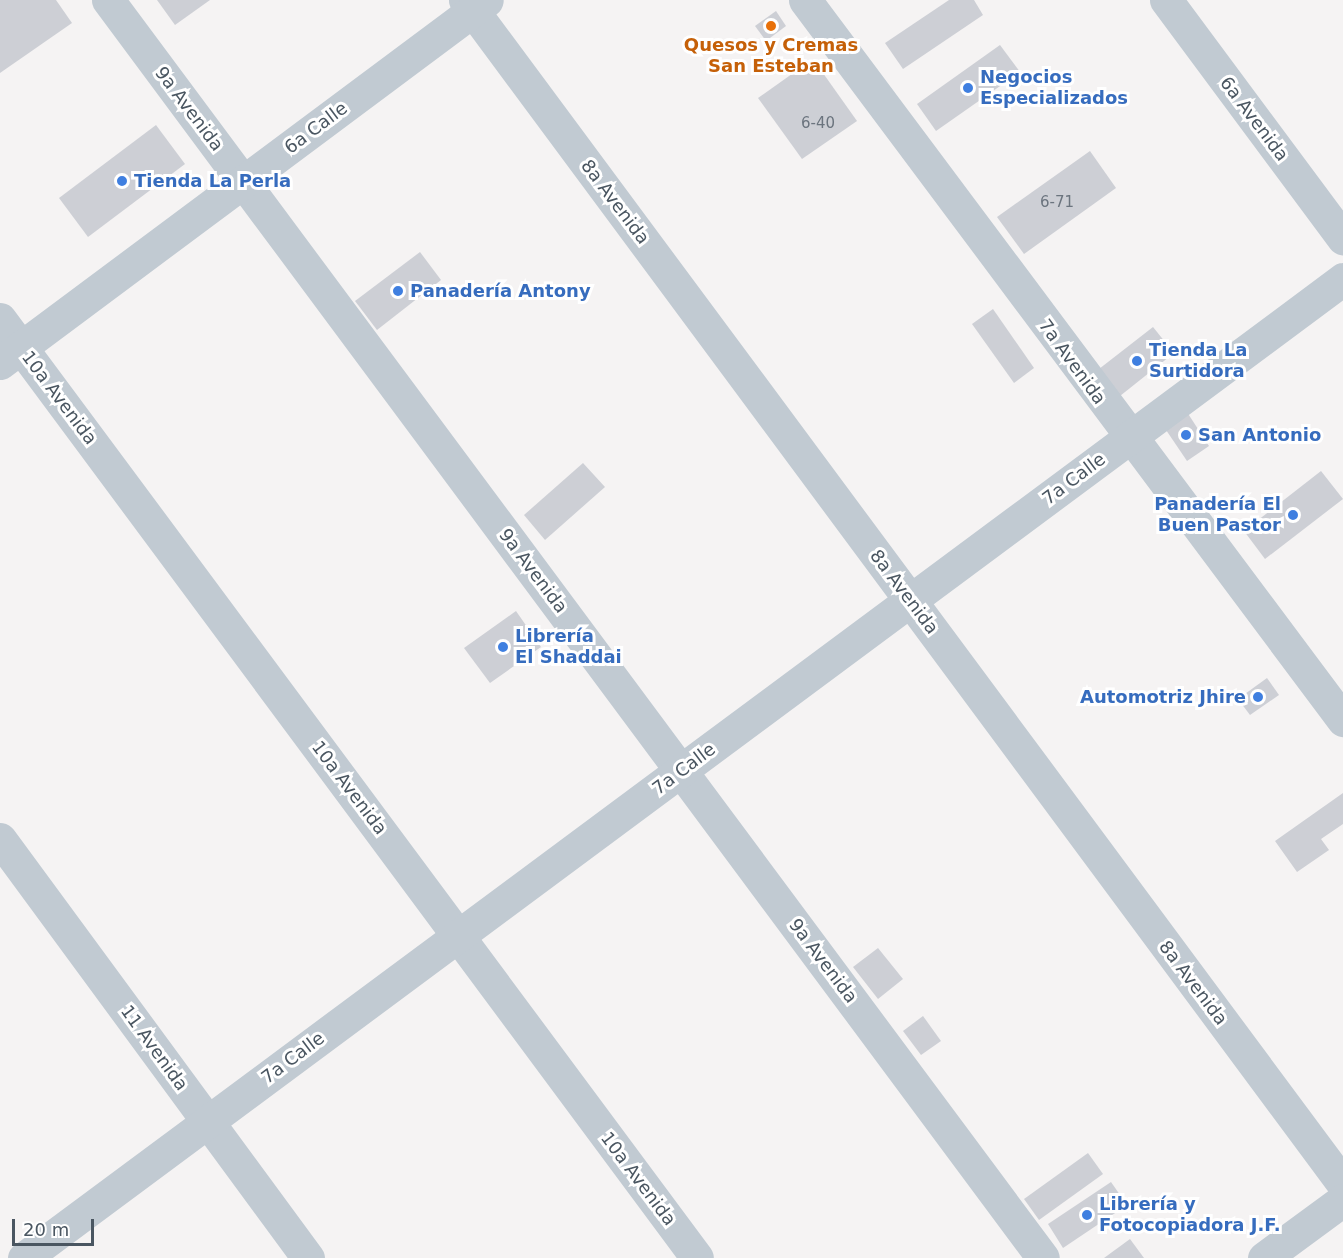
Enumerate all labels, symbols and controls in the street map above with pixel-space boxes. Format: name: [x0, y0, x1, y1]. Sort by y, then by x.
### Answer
marker: Quesos y Cremas San Esteban: [764, 19, 778, 33]
place label: Quesos y Cremas San Esteban: [684, 35, 858, 78]
street label: 9a Avenida: [150, 63, 228, 155]
place label: Negocios Especializados: [980, 67, 1128, 110]
street label: 6a Avenida: [1215, 73, 1293, 165]
marker: Negocios Especializados: [961, 81, 975, 95]
street label: 6a Calle: [280, 97, 352, 159]
house number: 6-40: [801, 115, 835, 133]
street label: 8a Avenida: [576, 156, 654, 248]
place label: Tienda La Perla: [134, 170, 291, 192]
marker: Tienda La Perla: [115, 174, 129, 188]
house number: 6-71: [1040, 194, 1074, 212]
place label: Panadería Antony: [410, 280, 591, 302]
marker: Panadería Antony: [391, 284, 405, 298]
street label: 7a Avenida: [1034, 315, 1110, 409]
place label: Tienda La Surtidora: [1149, 340, 1247, 382]
street label: 10a Avenida: [17, 347, 101, 449]
marker: Tienda La Surtidora: [1130, 354, 1144, 368]
place label: San Antonio: [1198, 424, 1321, 446]
marker: San Antonio: [1179, 428, 1193, 442]
street label: 7a Calle: [1038, 448, 1110, 510]
place label: Panadería El Buen Pastor: [1154, 494, 1281, 536]
marker: Panadería El Buen Pastor: [1286, 508, 1300, 522]
street label: 9a Avenida: [494, 525, 572, 617]
street label: 8a Avenida: [865, 546, 943, 638]
place label: Librería El Shaddai: [515, 626, 622, 668]
marker: Librería El Shaddai: [496, 640, 510, 654]
place label: Automotriz Jhire: [1080, 686, 1246, 708]
marker: Automotriz Jhire: [1251, 690, 1265, 704]
street label: 10a Avenida: [307, 737, 391, 839]
street label: 7a Calle: [648, 738, 720, 800]
street label: 9a Avenida: [784, 915, 862, 1007]
street label: 8a Avenida: [1154, 937, 1232, 1029]
street label: 11 Avenida: [116, 1001, 192, 1095]
street label: 7a Calle: [257, 1027, 329, 1089]
street label: 10a Avenida: [596, 1128, 680, 1230]
place label: Librería y Fotocopiadora J.F.: [1099, 1194, 1281, 1236]
scale bar: [15, 1207, 98, 1245]
marker: Librería y Fotocopiadora J.F.: [1080, 1208, 1094, 1222]
text: 20 m: [23, 1219, 69, 1240]

